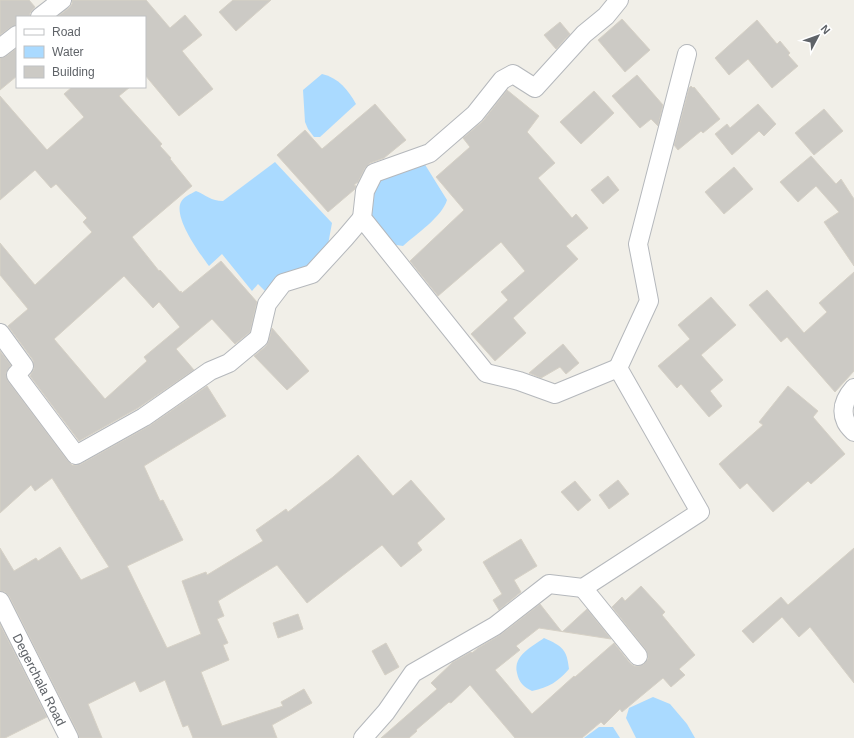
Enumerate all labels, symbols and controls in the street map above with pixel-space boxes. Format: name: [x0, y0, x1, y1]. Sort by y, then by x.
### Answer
legend: [16, 16, 146, 88]
north arrow: [798, 16, 838, 56]
text: N: [818, 23, 833, 36]
text: Road: [52, 25, 81, 39]
text: Water: [52, 45, 84, 59]
text: Building: [52, 65, 95, 79]
street label: Degerchala Road: [10, 631, 69, 728]

